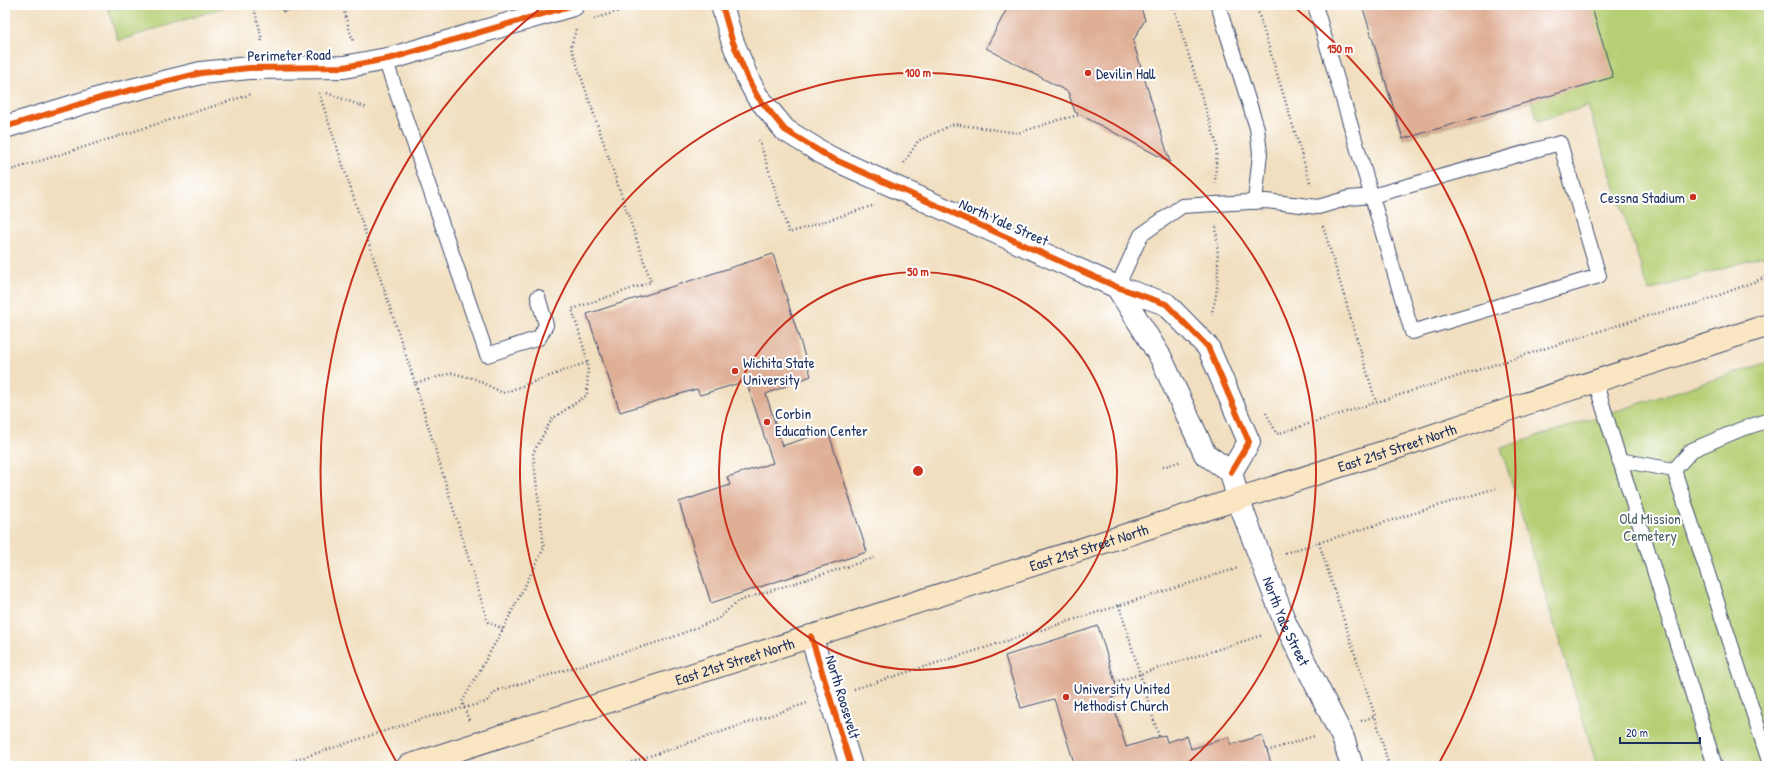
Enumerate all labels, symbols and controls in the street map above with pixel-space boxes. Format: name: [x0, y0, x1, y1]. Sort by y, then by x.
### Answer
text: 150 m: [1327, 40, 1353, 57]
street label: Perimeter Road: [247, 44, 331, 66]
place label: Devilin Hall: [1096, 63, 1156, 84]
text: 100 m: [905, 64, 931, 81]
marker: Devilin Hall: [1083, 68, 1093, 78]
place label: Cessna Stadium: [1600, 187, 1685, 208]
marker: Cessna Stadium: [1688, 192, 1698, 202]
street label: North Yale Street: [956, 193, 1053, 251]
text: 50 m: [907, 263, 929, 280]
place label: Wichita State University: [743, 352, 815, 390]
marker: Wichita State University: [730, 366, 740, 376]
place label: Corbin Education Center: [775, 403, 868, 441]
marker: Corbin Education Center: [762, 417, 772, 427]
street label: East 21st Street North: [1335, 418, 1459, 477]
centre of rings: [911, 464, 925, 478]
park label: Old Mission Cemetery: [1619, 508, 1681, 546]
street label: East 21st Street North: [1027, 518, 1151, 576]
street label: North Yale Street: [1258, 573, 1316, 670]
street label: East 21st Street North: [672, 632, 797, 690]
street label: North Roosevelt: [820, 653, 866, 742]
place label: University United Methodist Church: [1074, 678, 1170, 716]
marker: University United Methodist Church: [1061, 692, 1071, 702]
scale bar: [1620, 719, 1700, 745]
text: 20 m: [1626, 724, 1648, 741]

